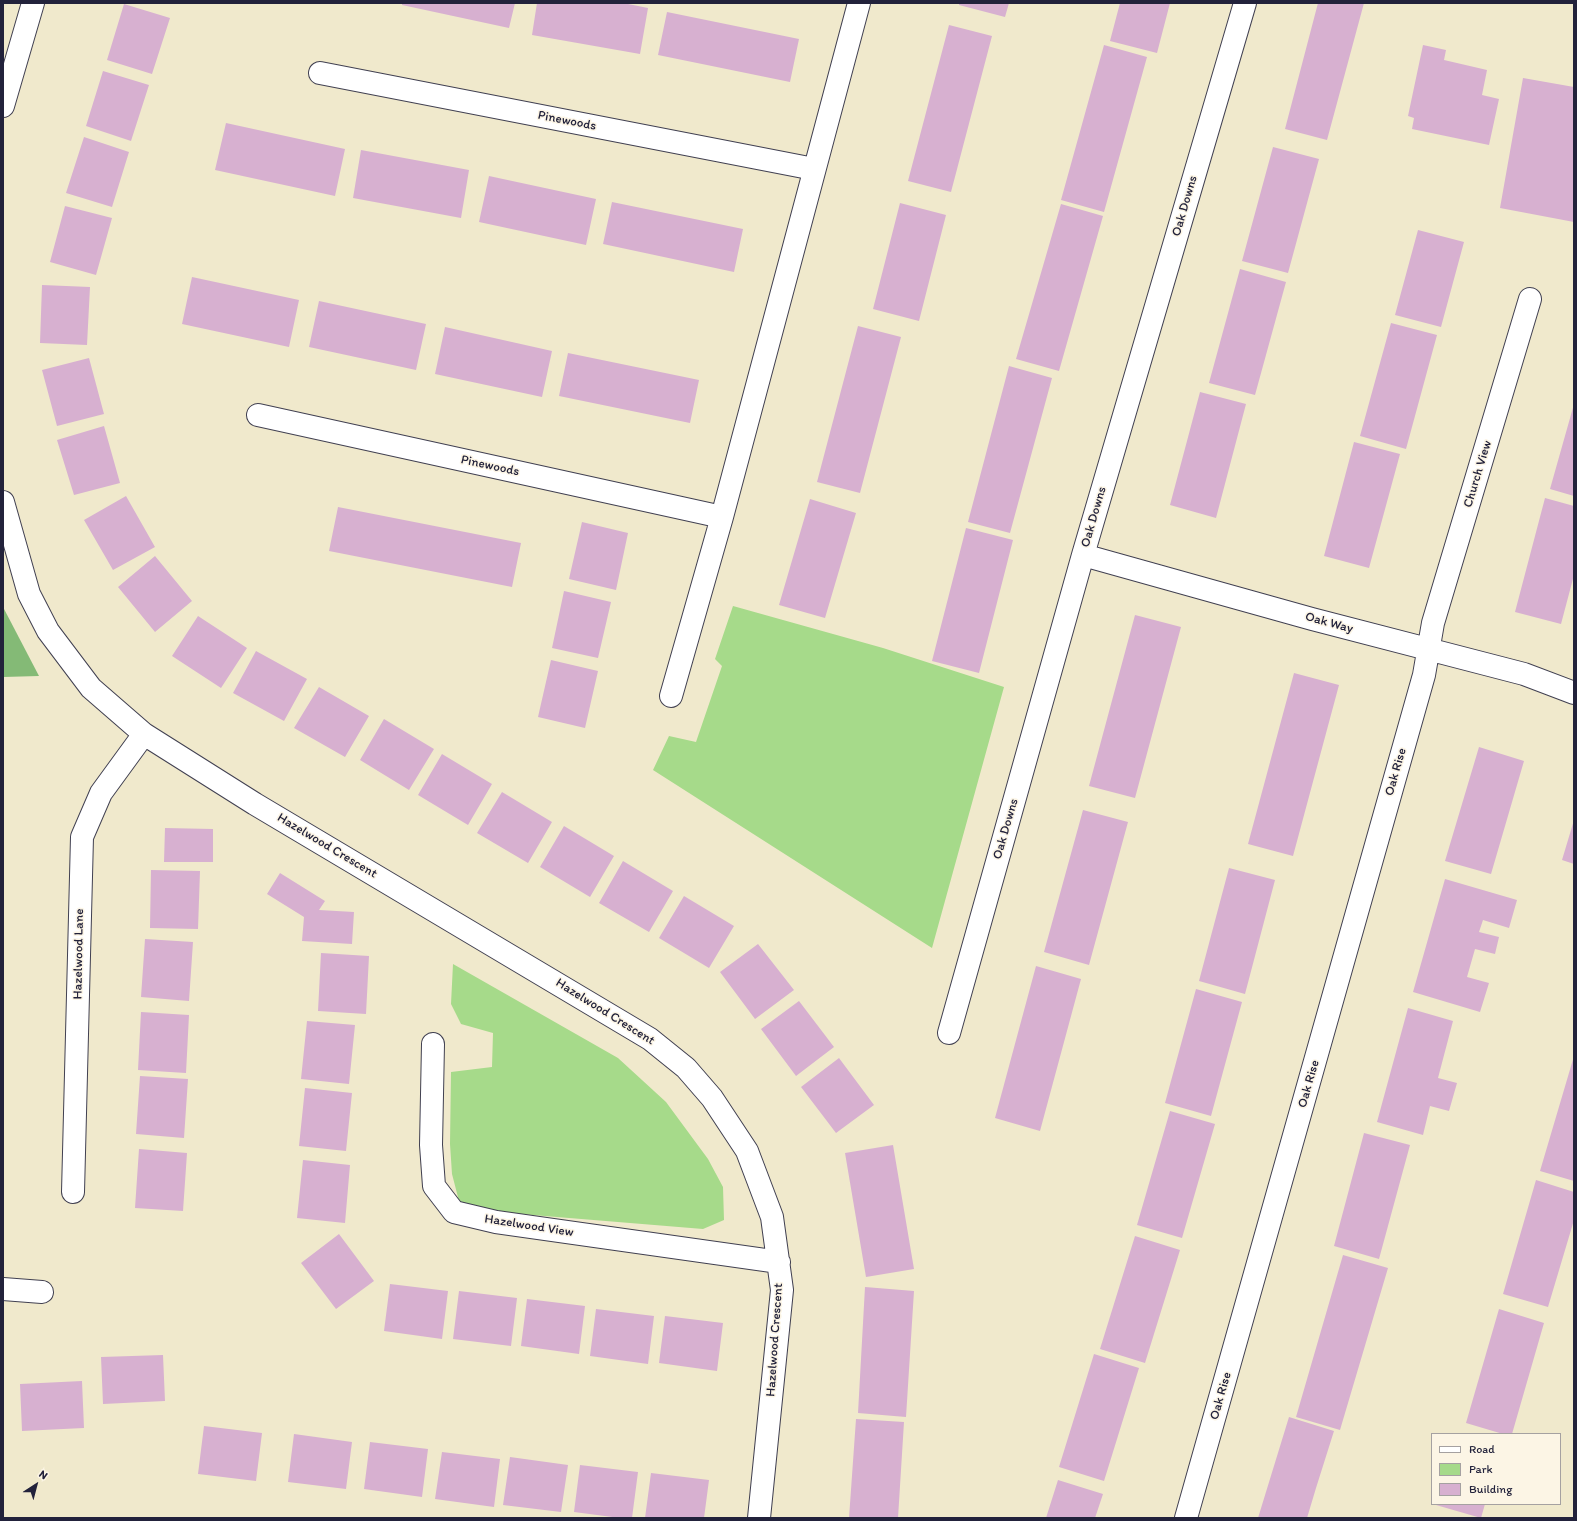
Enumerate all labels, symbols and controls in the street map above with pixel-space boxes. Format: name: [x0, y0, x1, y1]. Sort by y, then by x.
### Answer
street label: Pinewoods: [536, 108, 598, 134]
street label: Oak Downs: [1169, 174, 1201, 238]
street label: Church View: [1460, 439, 1496, 509]
street label: Pinewoods: [459, 452, 521, 480]
street label: Oak Downs: [1078, 485, 1110, 549]
street label: Oak Way: [1303, 609, 1355, 637]
street label: Oak Rise: [1382, 746, 1410, 798]
street label: Oak Downs: [990, 797, 1022, 861]
street label: Hazelwood Crescent: [274, 810, 380, 882]
street label: Hazelwood Lane: [70, 909, 88, 999]
street label: Hazelwood Crescent: [553, 975, 657, 1049]
street label: Oak Rise: [1295, 1058, 1323, 1110]
street label: Hazelwood View: [483, 1211, 575, 1241]
street label: Hazelwood Crescent: [763, 1283, 787, 1397]
street label: Oak Rise: [1207, 1370, 1235, 1422]
legend: [1431, 1433, 1561, 1505]
text: Road: [1469, 1442, 1495, 1456]
text: Park: [1469, 1462, 1493, 1476]
north arrow: [16, 1465, 56, 1505]
text: N: [37, 1467, 50, 1482]
text: Building: [1469, 1482, 1512, 1496]

